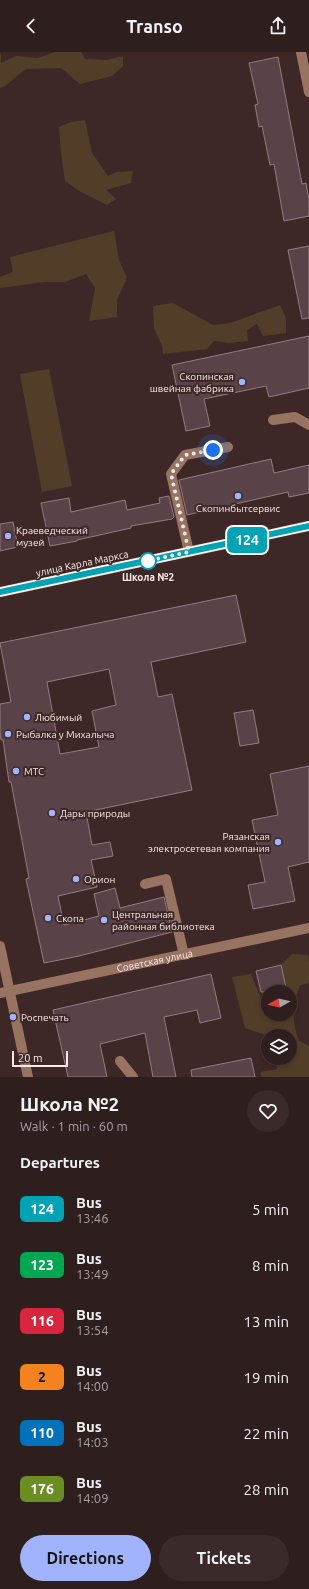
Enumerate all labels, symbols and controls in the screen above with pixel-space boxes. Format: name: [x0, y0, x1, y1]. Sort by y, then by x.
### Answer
icon: back: [20, 15, 42, 37]
icon: share: [267, 15, 289, 37]
text: Transo: [126, 16, 183, 36]
place label: Скопинская швейная фабрика: [150, 371, 234, 394]
marker: Скопинская швейная фабрика: [237, 377, 247, 387]
your location: [203, 440, 223, 460]
marker: Скопинбытсервис: [233, 491, 243, 501]
place label: Скопинбытсервис: [196, 503, 280, 514]
place label: Краеведческий музей: [16, 525, 88, 548]
line badge: 124: [224, 527, 270, 553]
marker: Краеведческий музей: [3, 531, 13, 541]
text: 124: [235, 532, 259, 548]
street label: улица Карла Маркса: [35, 548, 129, 579]
marker: Школа №2: [139, 552, 157, 570]
place label: Школа №2: [122, 572, 174, 583]
marker: Любимый: [22, 712, 32, 722]
place label: Любимый: [35, 712, 82, 723]
marker: Рыбалка у Михалыча: [3, 729, 13, 739]
place label: Рыбалка у Михалыча: [16, 729, 114, 740]
marker: МТС: [11, 766, 21, 776]
place label: МТС: [24, 766, 44, 777]
marker: Дары природы: [47, 808, 57, 818]
place label: Дары природы: [60, 808, 130, 819]
place label: Рязанская электросетевая компания: [148, 831, 270, 854]
marker: Рязанская электросетевая компания: [273, 837, 283, 847]
marker: Орион: [71, 874, 81, 884]
place label: Орион: [84, 874, 115, 885]
place label: Центральная районная библиотека: [112, 909, 215, 932]
marker: Скопа: [43, 913, 53, 923]
place label: Скопа: [56, 913, 84, 924]
marker: Центральная районная библиотека: [99, 915, 109, 925]
street label: Советская улица: [116, 948, 194, 974]
north arrow: [261, 985, 297, 1021]
map controls: [261, 985, 297, 1065]
marker: Роспечать: [8, 1012, 18, 1022]
place label: Роспечать: [21, 1012, 69, 1023]
button: layers: [261, 1029, 297, 1065]
scale bar: [12, 1049, 68, 1068]
text: 20 m: [18, 1052, 42, 1064]
button: heart: [247, 1090, 289, 1132]
text: Школа №2: [20, 1093, 119, 1115]
text: Walk · 1 min · 60 m: [20, 1119, 128, 1133]
text: Departures: [20, 1154, 100, 1171]
text: Bus: [76, 1194, 102, 1211]
text: 124: [30, 1201, 54, 1217]
text: 5 min: [252, 1201, 289, 1218]
text: 13:46: [76, 1211, 109, 1225]
text: Bus: [76, 1250, 102, 1267]
text: 123: [30, 1257, 54, 1273]
text: 8 min: [252, 1257, 289, 1274]
text: 13:49: [76, 1267, 109, 1281]
text: Bus: [76, 1306, 102, 1323]
text: 116: [30, 1313, 54, 1329]
text: 13 min: [243, 1313, 289, 1330]
text: 13:54: [76, 1323, 109, 1337]
text: Bus: [76, 1362, 102, 1379]
text: 2: [38, 1369, 46, 1385]
text: 19 min: [243, 1369, 289, 1386]
text: 14:00: [76, 1379, 109, 1393]
text: Bus: [76, 1418, 102, 1435]
text: 110: [30, 1425, 54, 1441]
text: 22 min: [243, 1425, 289, 1442]
text: 14:03: [76, 1435, 109, 1449]
text: Bus: [76, 1474, 102, 1491]
text: 176: [30, 1481, 54, 1497]
text: 28 min: [243, 1481, 289, 1498]
text: 14:09: [76, 1491, 109, 1505]
button: Directions: [20, 1535, 151, 1581]
button: Tickets: [159, 1535, 289, 1581]

